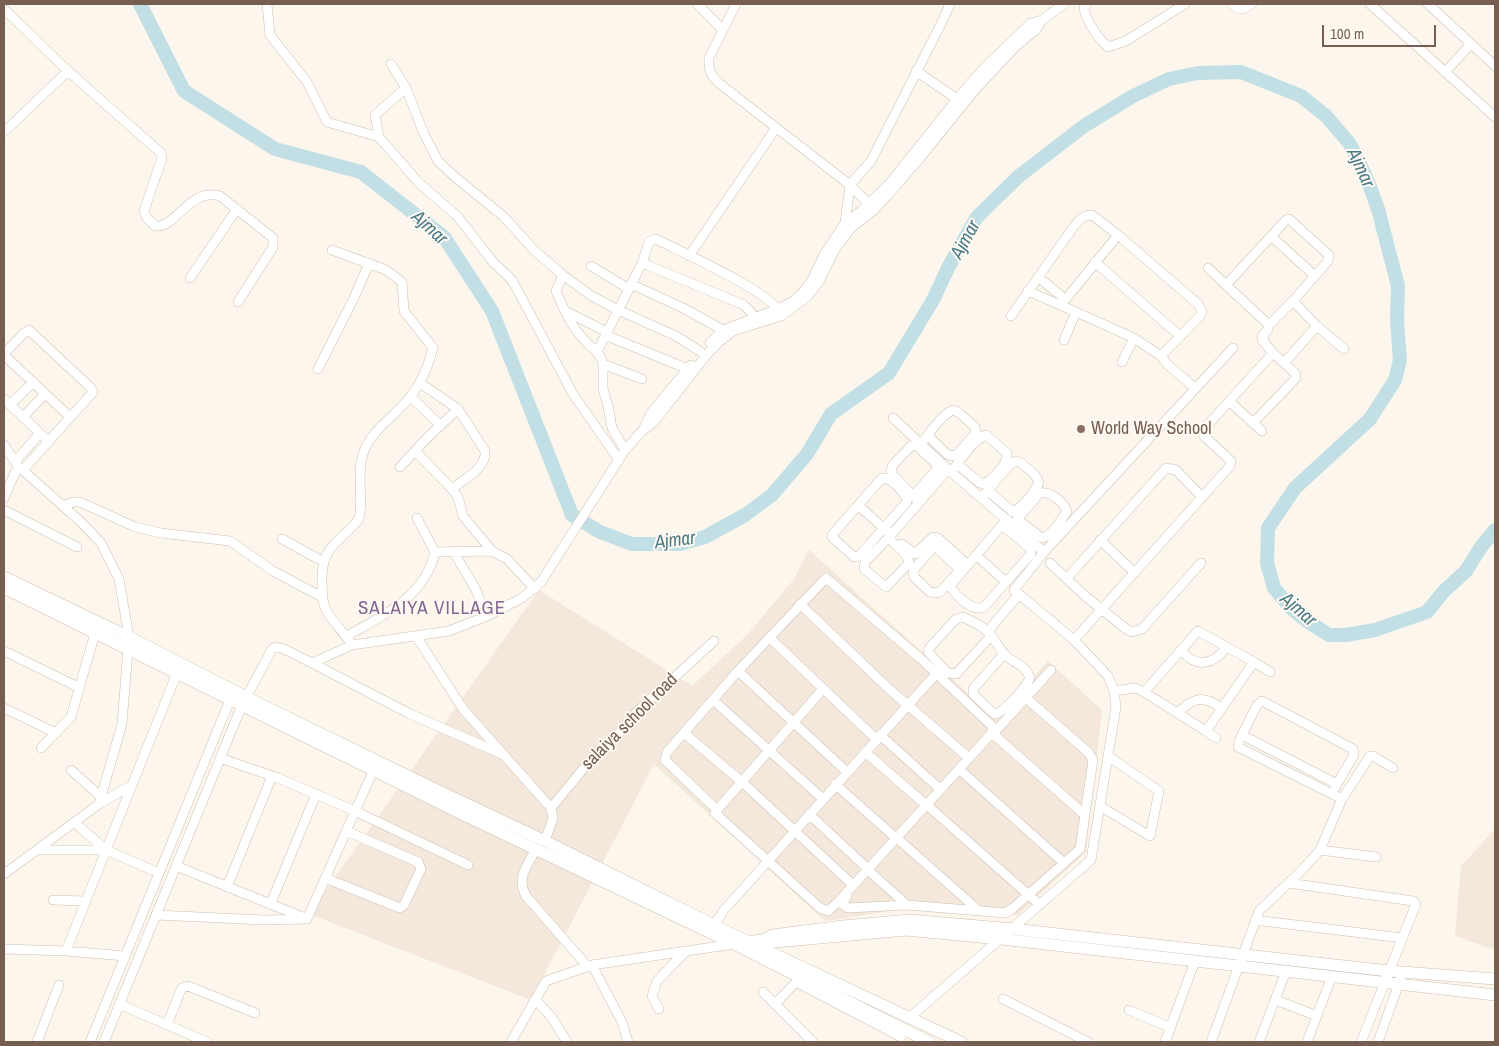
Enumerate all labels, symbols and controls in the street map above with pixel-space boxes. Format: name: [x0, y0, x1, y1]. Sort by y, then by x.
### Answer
scale bar: [1324, 15, 1438, 47]
text: 100 m: [1330, 23, 1364, 44]
water label: Ajmar: [1341, 145, 1379, 191]
water label: Ajmar: [406, 206, 452, 250]
water label: Ajmar: [946, 217, 986, 263]
place label: World Way School: [1091, 418, 1212, 440]
marker: World Way School: [1075, 423, 1087, 435]
water label: Ajmar: [653, 527, 697, 555]
water label: Ajmar: [1275, 588, 1321, 632]
district label: SALAIYA VILLAGE: [356, 598, 508, 620]
street label: salaiya school road: [577, 669, 683, 775]

